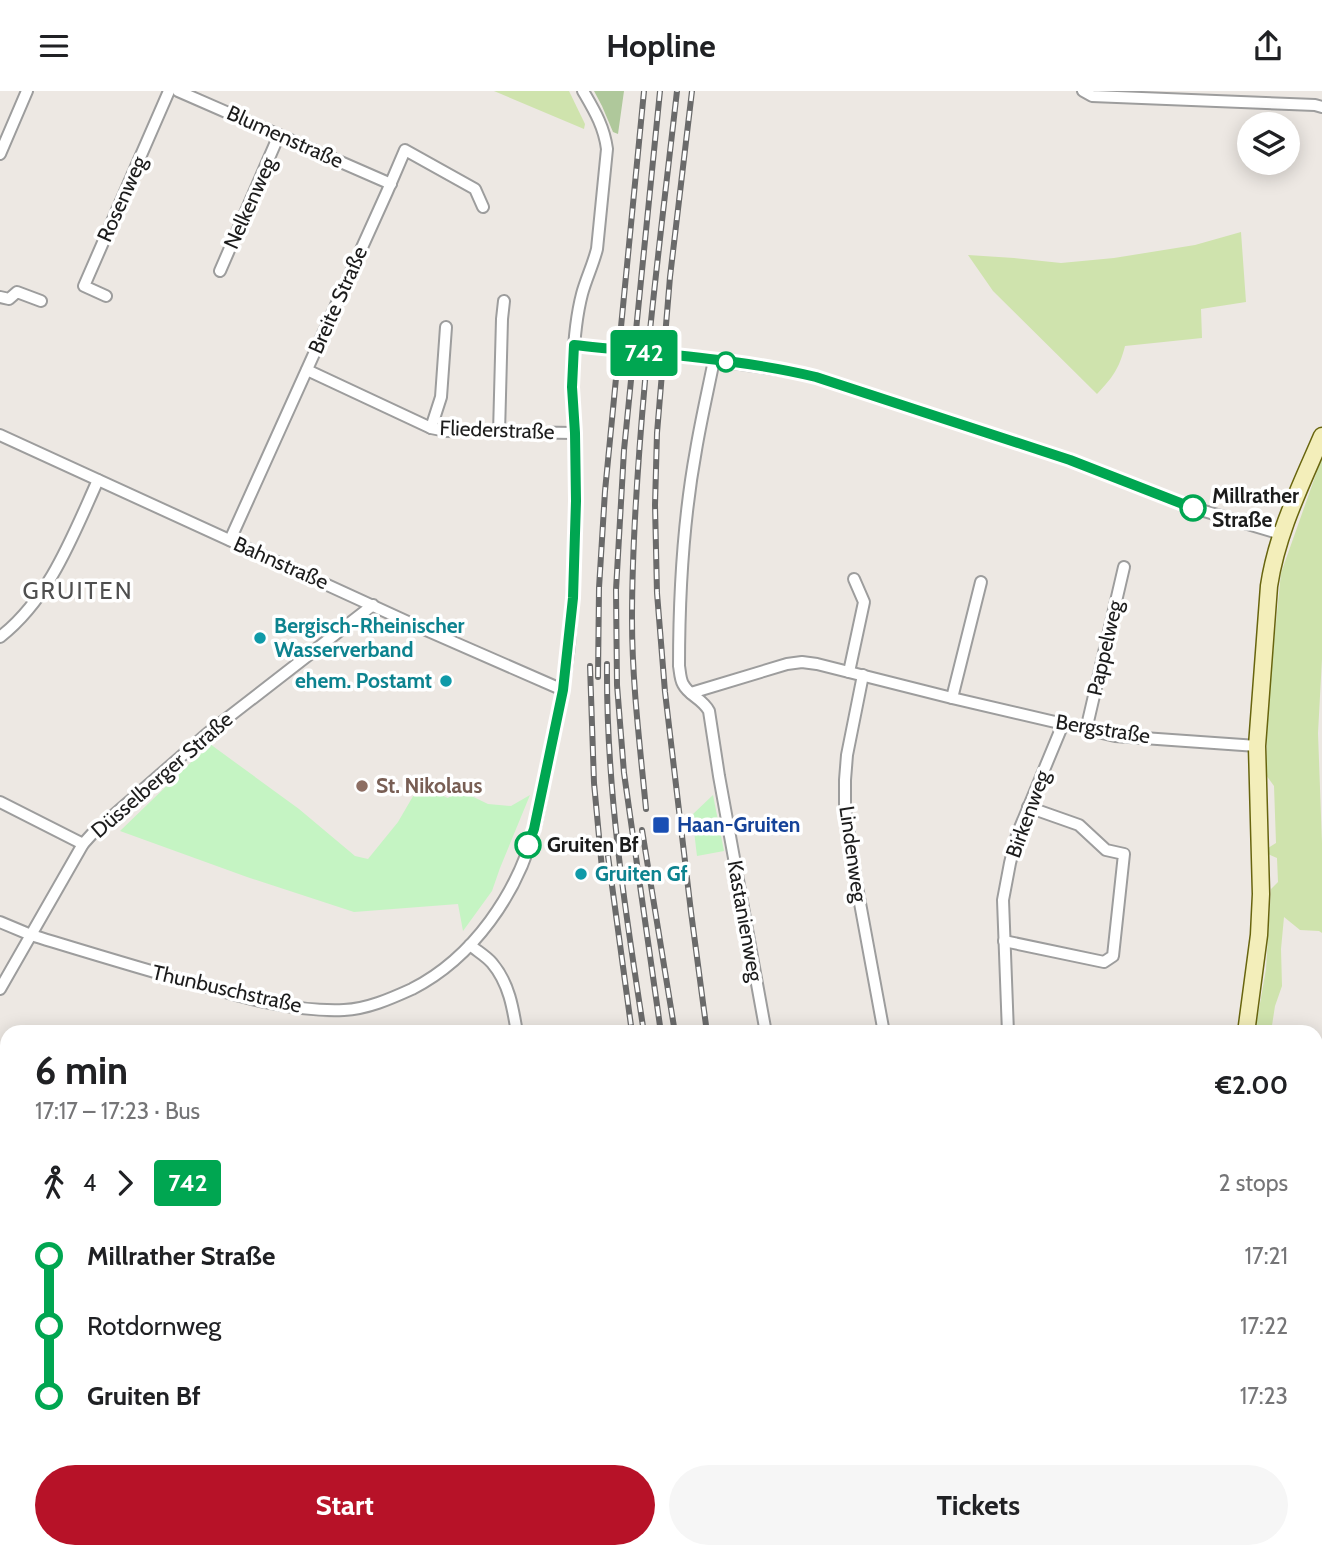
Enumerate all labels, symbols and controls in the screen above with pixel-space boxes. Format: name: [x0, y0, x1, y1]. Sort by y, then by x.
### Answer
text: Hopline: [606, 26, 716, 65]
icon: menu: [35, 27, 73, 65]
icon: share: [1249, 27, 1287, 65]
street label: Blumenstraße: [223, 100, 347, 173]
map controls: [1237, 112, 1300, 175]
button: layers: [1237, 112, 1300, 175]
street label: Rosenweg: [92, 152, 152, 246]
street label: Nelkenweg: [218, 153, 281, 253]
street label: Breite Straße: [303, 242, 372, 357]
line badge: 742: [604, 330, 684, 376]
text: 742: [624, 338, 664, 367]
unlabelled marker: [716, 352, 736, 372]
street label: Fliederstraße: [439, 415, 555, 444]
place label: Millrather Straße: [1212, 483, 1299, 532]
marker: Millrather Straße: [1180, 495, 1206, 521]
street label: Bahnstraße: [230, 531, 333, 595]
district label: GRUITEN: [22, 576, 134, 605]
street label: Pappelweg: [1081, 597, 1128, 698]
place label: Bergisch-Rheinischer Wasserverband: [274, 613, 465, 662]
marker: Bergisch-Rheinischer Wasserverband: [252, 630, 268, 646]
place label: ehem. Postamt: [295, 668, 432, 693]
marker: ehem. Postamt: [438, 673, 454, 689]
street label: Düsselberger Straße: [86, 706, 238, 843]
street label: Bergstraße: [1054, 709, 1152, 748]
street label: Birkenweg: [1000, 766, 1055, 861]
place label: St. Nikolaus: [376, 773, 482, 798]
marker: St. Nikolaus: [354, 778, 370, 794]
street label: Lindenweg: [834, 804, 873, 904]
place label: Haan-Gruiten: [677, 812, 800, 837]
marker: Haan-Gruiten: [651, 815, 671, 835]
marker: Gruiten Bf: [515, 832, 541, 858]
place label: Gruiten Bf: [547, 832, 639, 857]
street label: Kastanienweg: [723, 858, 769, 984]
place label: Gruiten Gf: [595, 861, 688, 886]
marker: Gruiten Gf: [573, 866, 589, 882]
street label: Thunbuschstraße: [150, 959, 304, 1018]
text: 6 min: [35, 1047, 128, 1094]
text: €2.00: [1215, 1069, 1288, 1101]
text: 17:17 – 17:23 · Bus: [35, 1097, 200, 1125]
icon: walk: [35, 1164, 73, 1202]
icon: forward: [106, 1164, 144, 1202]
text: 742: [168, 1168, 207, 1197]
text: 4: [83, 1169, 96, 1197]
text: 2 stops: [1219, 1169, 1288, 1197]
text: Millrather Straße: [87, 1240, 275, 1272]
text: 17:21: [1245, 1242, 1288, 1270]
text: Rotdornweg: [87, 1310, 221, 1342]
text: 17:22: [1240, 1312, 1288, 1340]
text: Gruiten Bf: [87, 1380, 201, 1412]
text: 17:23: [1240, 1382, 1288, 1410]
button: Start: [35, 1465, 655, 1545]
button: Tickets: [669, 1465, 1288, 1545]

